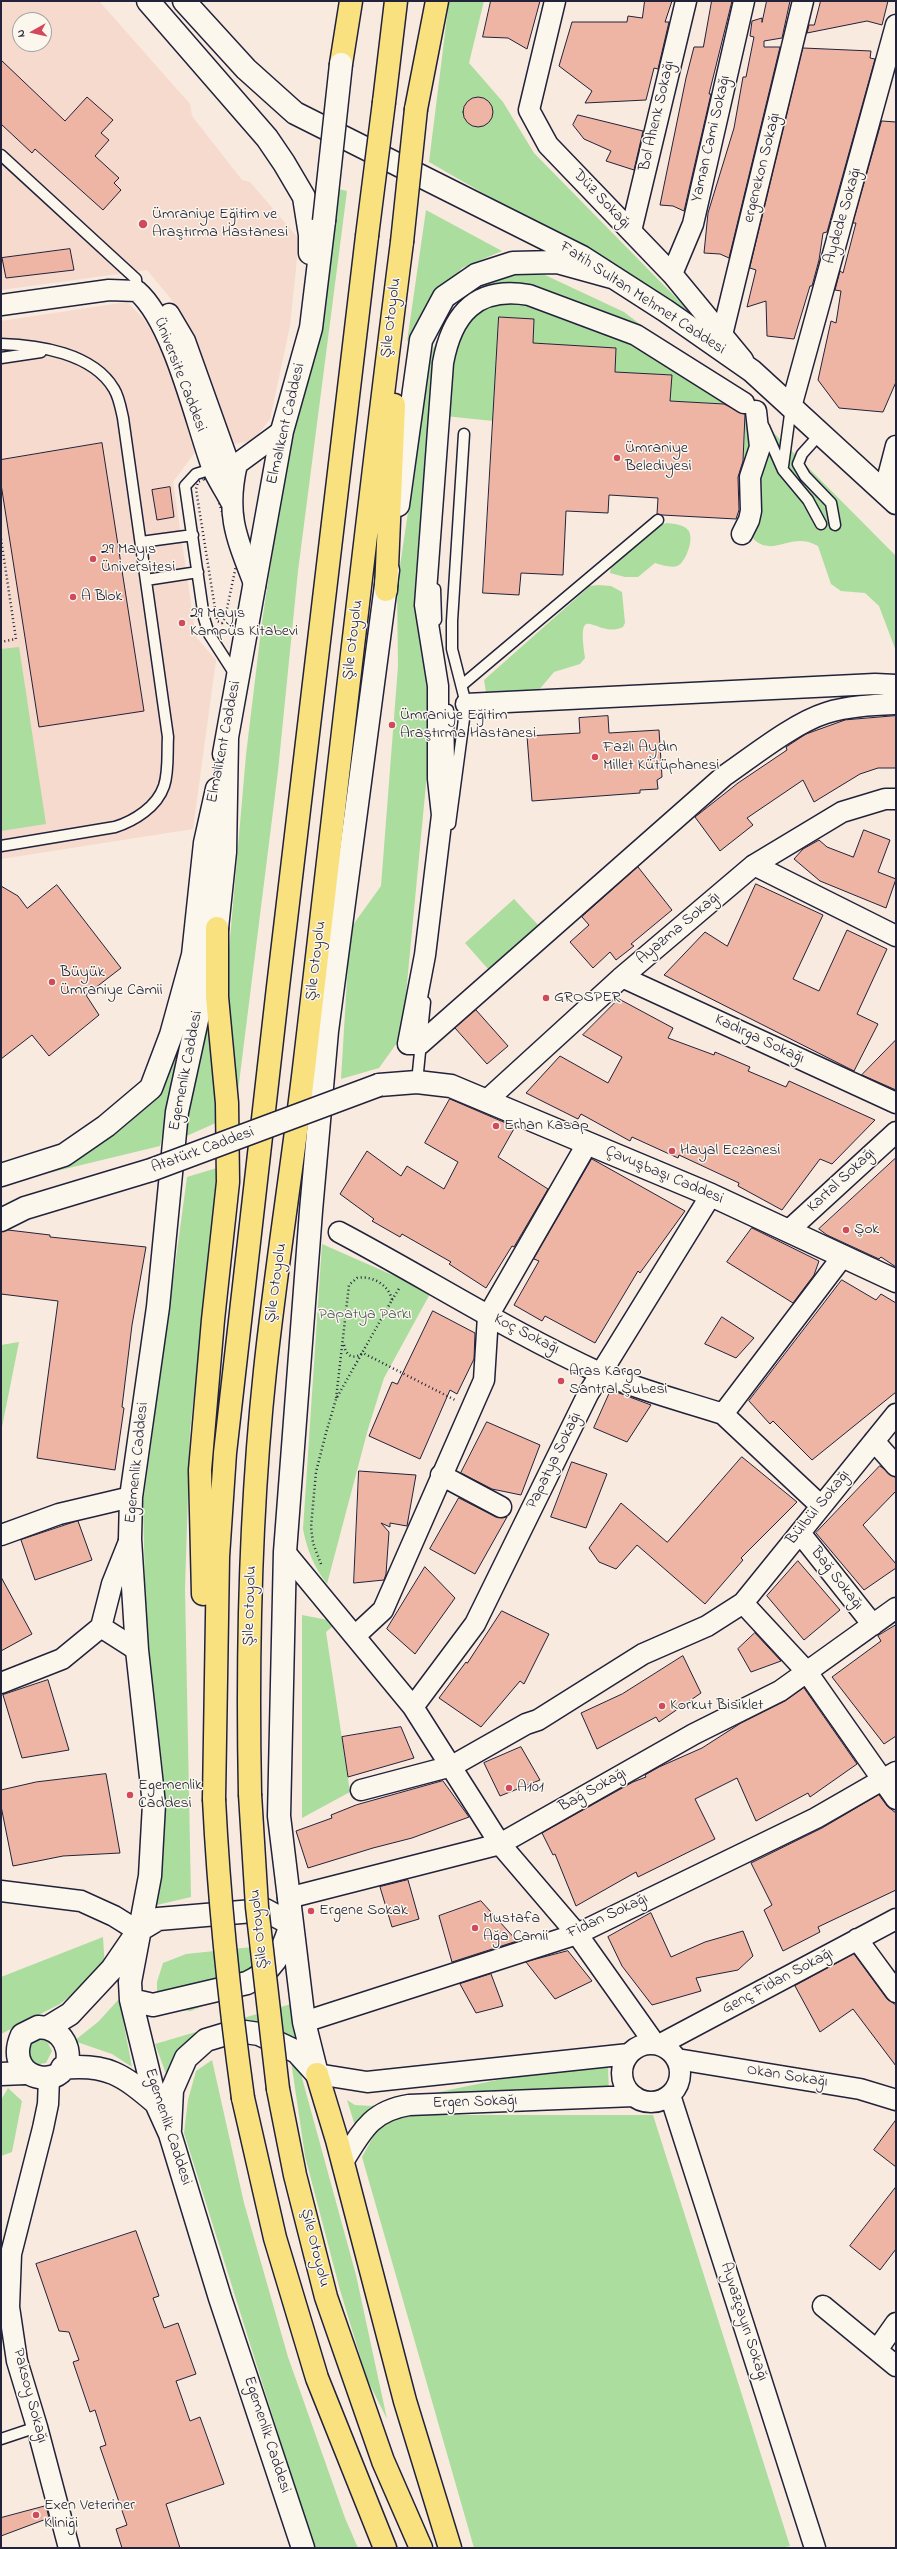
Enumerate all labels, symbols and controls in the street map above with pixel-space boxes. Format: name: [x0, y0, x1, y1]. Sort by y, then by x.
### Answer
north arrow: [12, 12, 52, 52]
text: N: [13, 29, 30, 38]
street label: Bol Ahenk Sokağı: [636, 59, 680, 173]
street label: Yaman Cami Sokağı: [688, 74, 736, 204]
street label: ergenekon Sokağı: [740, 111, 786, 225]
street label: Düz Sokağı: [568, 166, 634, 234]
street label: Aydede Sokağı: [821, 166, 867, 266]
place label: Ümraniye Eğitim ve Araştırma Hastanesi: [152, 205, 288, 243]
marker: Ümraniye Eğitim ve Araştırma Hastanesi: [137, 218, 149, 230]
street label: Fatih Sultan Mehmet Caddesi: [555, 238, 729, 360]
street label: Şile Otoyolu: [378, 277, 406, 359]
street label: Üniversite Caddesi: [148, 315, 210, 435]
street label: Elmalıkent Caddesi: [264, 361, 310, 487]
place label: Ümraniye Belediyesi: [625, 439, 692, 477]
marker: Ümraniye Belediyesi: [612, 453, 622, 463]
place label: 29 Mayıs Üniversitesi: [101, 540, 175, 578]
marker: 29 Mayıs Üniversitesi: [88, 554, 98, 564]
place label: A Blok: [81, 587, 122, 607]
marker: A Blok: [68, 592, 78, 602]
street label: Şile Otoyolu: [340, 599, 368, 681]
place label: 29 Mayıs Kampüs Kitabevi: [190, 604, 298, 642]
marker: 29 Mayıs Kampüs Kitabevi: [177, 618, 187, 628]
street label: Elmalıkent Caddesi: [204, 679, 246, 805]
place label: Ümraniye Eğitim Araştırma Hastanesi: [400, 706, 536, 744]
marker: Ümraniye Eğitim Araştırma Hastanesi: [387, 720, 397, 730]
place label: Fazlı Aydın Millet Kütüphanesi: [603, 738, 719, 776]
marker: Fazlı Aydın Millet Kütüphanesi: [590, 752, 600, 762]
street label: Ayazma Sokağı: [633, 889, 725, 969]
street label: Şile Otoyolu: [303, 920, 331, 1002]
place label: Büyük Ümraniye Camii: [60, 963, 163, 1001]
marker: Büyük Ümraniye Camii: [47, 977, 57, 987]
place label: GROSPER: [554, 988, 621, 1008]
marker: GROSPER: [541, 993, 551, 1003]
street label: Egemenlik Caddesi: [166, 1009, 208, 1133]
street label: Kadırga Sokağı: [711, 1011, 807, 1069]
place label: Erhan Kasap: [504, 1116, 589, 1136]
marker: Erhan Kasap: [491, 1121, 501, 1131]
street label: Atatürk Caddesi: [149, 1124, 257, 1178]
place label: Hayal Eczanesi: [680, 1141, 780, 1161]
street label: Çavuşbaşı Caddesi: [602, 1142, 726, 1210]
street label: Kartal Sokağı: [804, 1145, 880, 1217]
marker: Hayal Eczanesi: [667, 1146, 677, 1156]
place label: Şok: [854, 1220, 879, 1240]
marker: Şok: [841, 1225, 851, 1235]
street label: Şile Otoyolu: [262, 1242, 292, 1324]
park label: Papatya Parkı: [319, 1305, 411, 1325]
street label: Koç Sokağı: [490, 1310, 562, 1360]
place label: Aras Kargo Santral Şubesi: [569, 1362, 667, 1400]
marker: Aras Kargo Santral Şubesi: [556, 1376, 566, 1386]
street label: Egemenlik Caddesi: [122, 1401, 154, 1525]
street label: Papatya Sokağı: [523, 1410, 587, 1512]
street label: Bülbül Sokağı: [783, 1467, 855, 1549]
street label: Bağ Sokağı: [806, 1544, 866, 1614]
street label: Şile Otoyolu: [240, 1566, 262, 1646]
place label: Korkut Bisiklet: [670, 1696, 763, 1716]
marker: Korkut Bisiklet: [657, 1701, 667, 1711]
street label: Bağ Sokağı: [556, 1765, 630, 1817]
place label: Egemenlik Caddesi: [138, 1776, 202, 1814]
place label: A101: [517, 1778, 544, 1798]
marker: A101: [504, 1783, 514, 1793]
marker: Egemenlik Caddesi: [125, 1790, 135, 1800]
street label: Şile Otoyolu: [246, 1888, 274, 1970]
street label: Fidan Sokağı: [565, 1890, 651, 1944]
place label: Ergene Sokak: [319, 1901, 408, 1921]
marker: Ergene Sokak: [306, 1906, 316, 1916]
place label: Mustafa Ağa Camii: [483, 1909, 548, 1947]
marker: Mustafa Ağa Camii: [470, 1923, 480, 1933]
street label: Genç Fidan Sokağı: [719, 1945, 837, 2019]
street label: Okan Sokağı: [745, 2061, 829, 2093]
street label: Egemenlik Caddesi: [139, 2066, 195, 2188]
street label: Ergen Sokağı: [432, 2092, 518, 2114]
street label: Şile Otoyolu: [295, 2207, 333, 2289]
street label: Ayvazçayırı Sokağı: [715, 2260, 771, 2384]
street label: Paksoy Sokağı: [7, 2347, 51, 2445]
street label: Egemenlik Caddesi: [238, 2374, 294, 2496]
place label: Exen Veteriner Kliniği: [44, 2496, 135, 2534]
marker: Exen Veteriner Kliniği: [31, 2510, 41, 2520]

